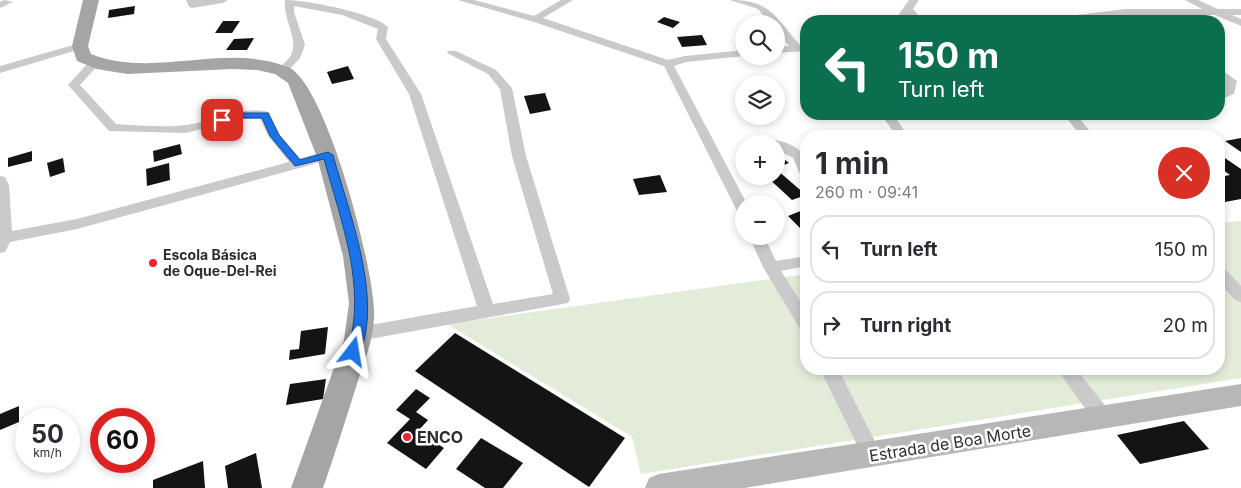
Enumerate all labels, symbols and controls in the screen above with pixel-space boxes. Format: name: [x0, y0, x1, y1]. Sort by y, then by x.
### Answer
map controls: [735, 15, 785, 245]
button: search: [735, 15, 785, 65]
text: 150 m: [898, 34, 999, 76]
icon: left: [815, 35, 880, 100]
button: layers: [735, 75, 785, 125]
text: Turn left: [898, 76, 984, 102]
pin: [201, 99, 243, 141]
icon: arrive: [208, 106, 236, 134]
button: +: [735, 135, 785, 185]
text: 1 min: [815, 145, 889, 181]
button: close: [1158, 147, 1210, 199]
text: 260 m · 09:41: [815, 182, 918, 202]
button: −: [735, 195, 785, 245]
icon: left: [817, 235, 845, 263]
text: Turn left: [860, 238, 938, 261]
text: 150 m: [1155, 238, 1208, 261]
place label: Escola Básica de Oque-Del-Rei: [163, 246, 277, 279]
marker: Escola Básica de Oque-Del-Rei: [147, 257, 159, 269]
icon: right: [817, 311, 845, 339]
text: Turn right: [860, 314, 951, 337]
text: 20 m: [1162, 314, 1208, 337]
position arrow: [326, 325, 378, 377]
speed limit sign: 60: [90, 408, 155, 473]
text: 50: [31, 419, 64, 449]
street label: Estrada de Boa Morte: [868, 420, 1032, 466]
place label: ENCO: [417, 427, 463, 447]
marker: ENCO: [401, 431, 413, 443]
text: km/h: [33, 445, 62, 460]

